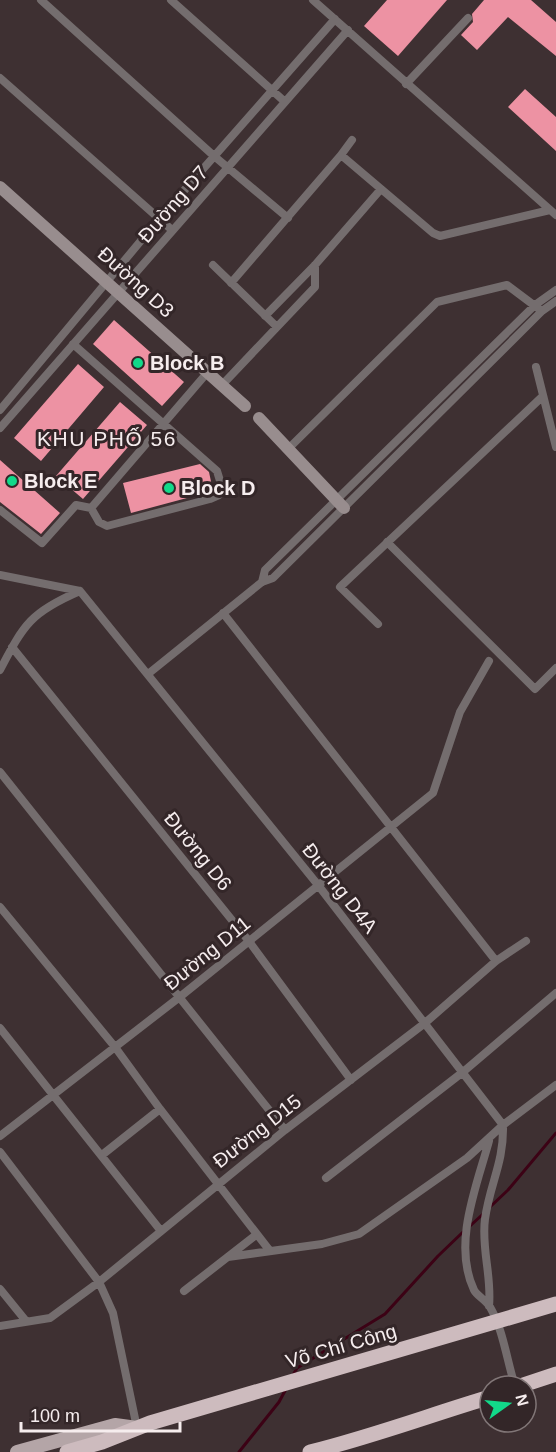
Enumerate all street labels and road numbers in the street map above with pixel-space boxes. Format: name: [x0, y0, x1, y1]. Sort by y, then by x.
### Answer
street label: Đường D7: [134, 161, 212, 247]
street label: Đường D3: [94, 242, 178, 322]
street label: Đường D6: [160, 807, 236, 895]
street label: Đường D4A: [298, 839, 382, 938]
street label: Đường D11: [160, 912, 254, 994]
street label: Đường D15: [209, 1090, 305, 1172]
street label: Võ Chí Công: [283, 1320, 399, 1372]

